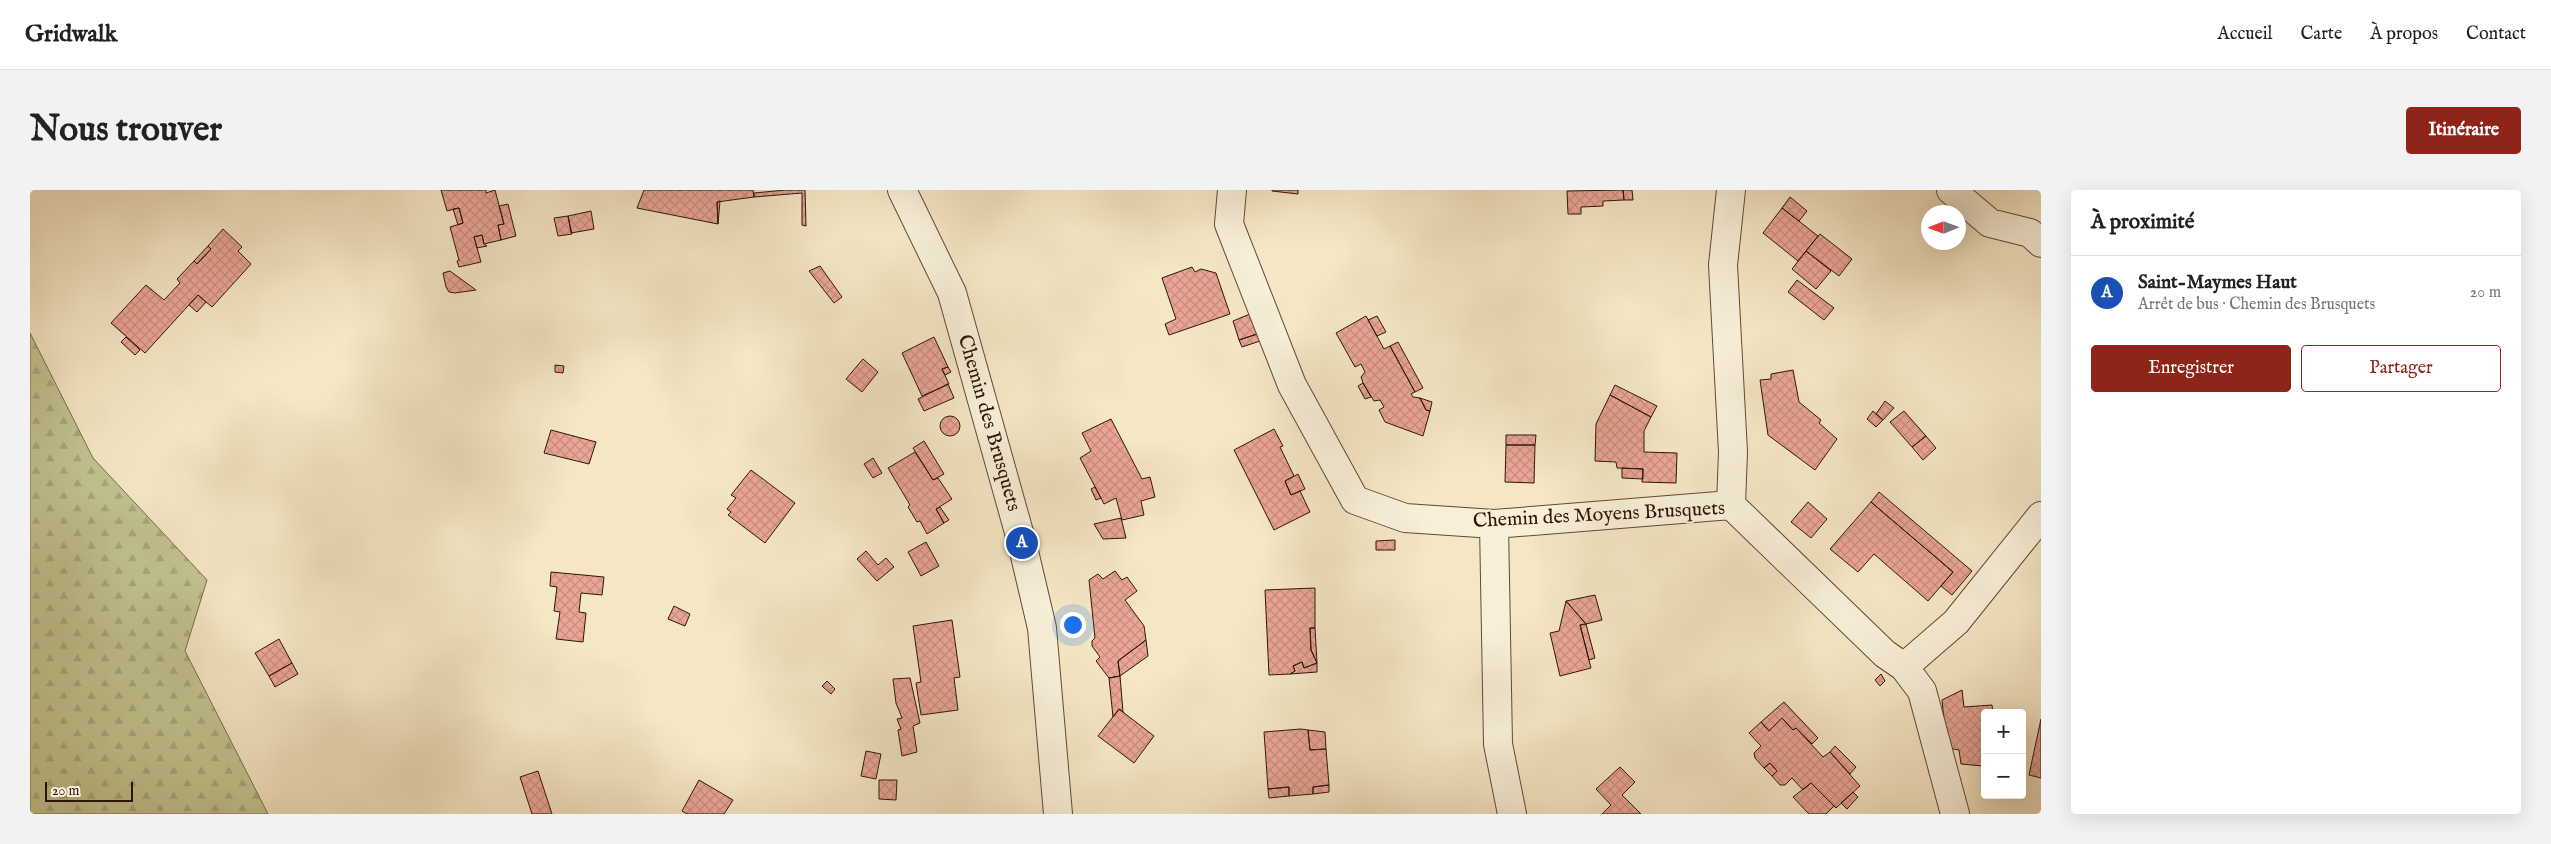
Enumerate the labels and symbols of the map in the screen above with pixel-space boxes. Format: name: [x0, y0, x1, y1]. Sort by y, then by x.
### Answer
north arrow: [1921, 205, 1966, 250]
street label: Chemin des Brusquets: [952, 332, 1026, 514]
street label: Chemin des Moyens Brusquets: [1472, 496, 1726, 534]
pin: A: [1006, 524, 1038, 562]
your location: [1060, 612, 1086, 638]
scale bar: [45, 779, 132, 802]

